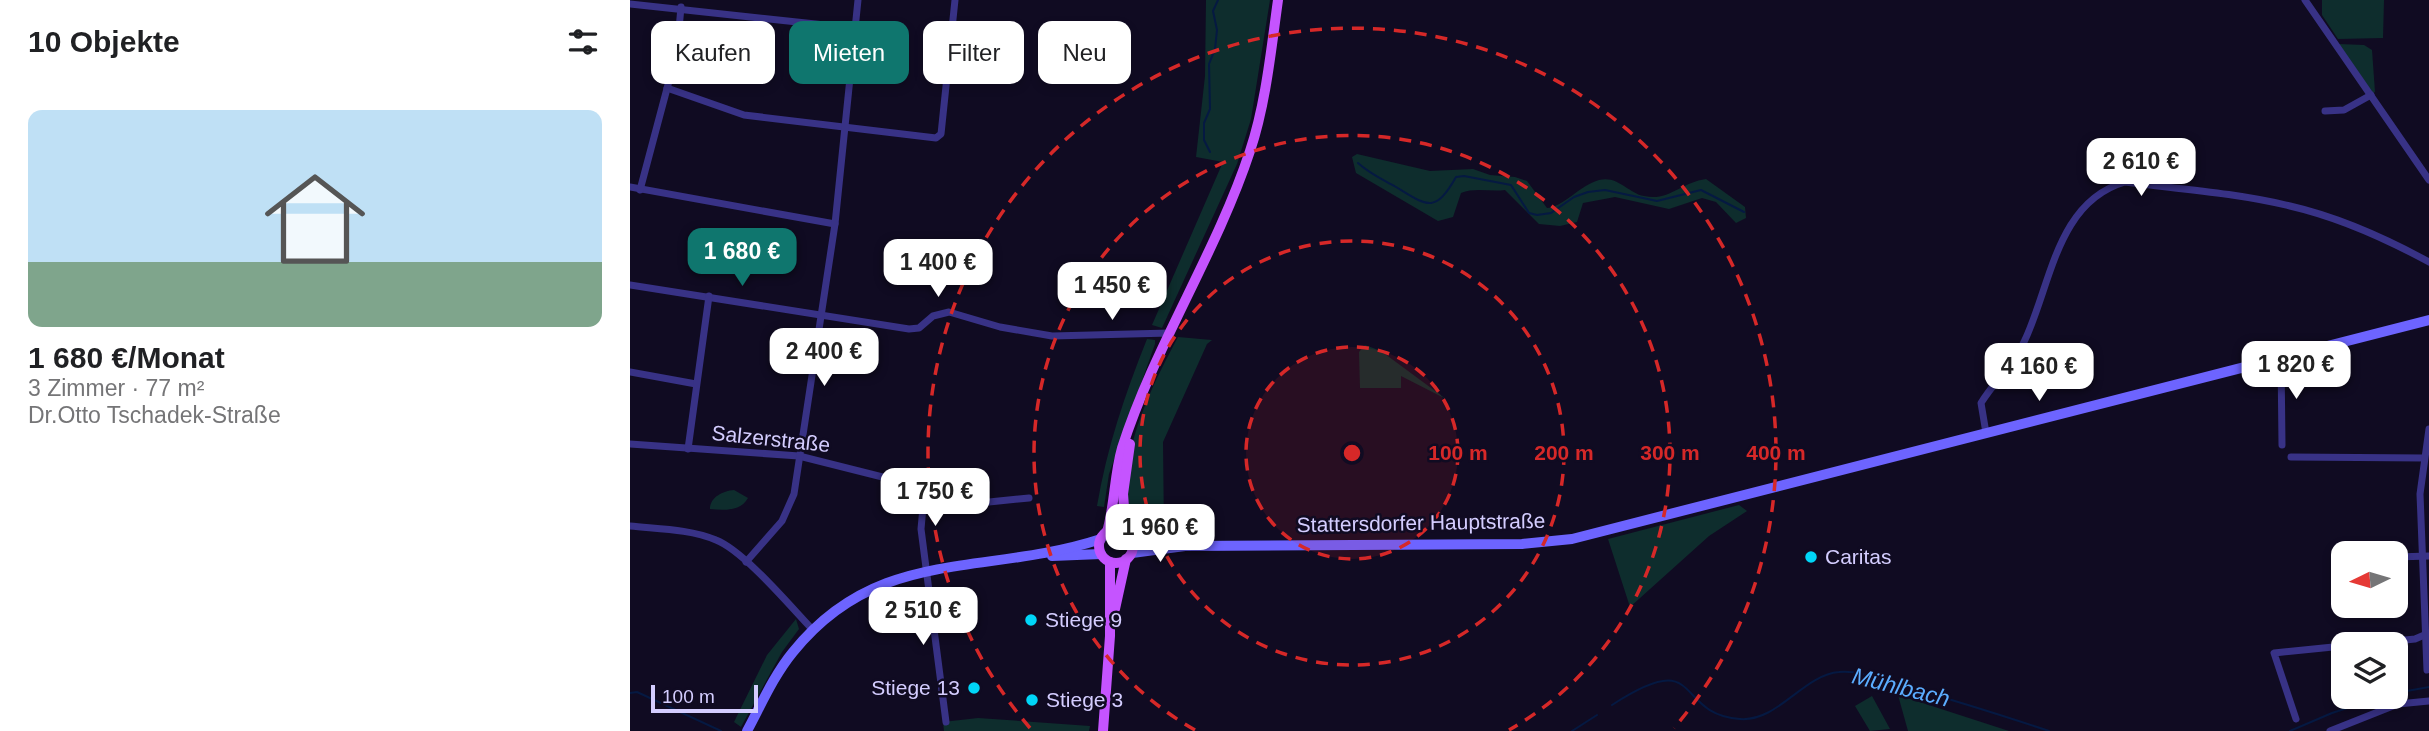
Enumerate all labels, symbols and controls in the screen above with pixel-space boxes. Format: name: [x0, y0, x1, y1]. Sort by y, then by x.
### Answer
chip: Kaufen: [651, 21, 775, 84]
chip: Mieten: [789, 21, 909, 84]
chip: Filter: [923, 21, 1024, 84]
chip: Neu: [1038, 21, 1131, 84]
icon: filters: [564, 23, 602, 61]
text: 10 Objekte: [28, 25, 180, 58]
pin: 2 610 €: [2076, 138, 2206, 198]
text: 2 610 €: [2103, 148, 2179, 174]
icon: home: [252, 156, 378, 282]
pin: 1 680 €: [677, 229, 807, 288]
text: 1 680 €: [704, 238, 780, 264]
pin: 1 400 €: [873, 240, 1003, 299]
text: 1 400 €: [900, 249, 976, 275]
pin: 1 450 €: [1047, 262, 1177, 322]
text: 1 450 €: [1074, 272, 1150, 298]
pin: 2 400 €: [759, 328, 889, 388]
text: 2 400 €: [786, 338, 862, 364]
text: 1 680 €/Monat: [28, 341, 225, 374]
pin: 1 820 €: [2231, 342, 2361, 401]
pin: 4 160 €: [1974, 344, 2104, 403]
text: 1 820 €: [2258, 351, 2334, 377]
text: 4 160 €: [2001, 353, 2077, 379]
text: 3 Zimmer · 77 m²: [28, 375, 204, 401]
text: Dr.Otto Tschadek-Straße: [28, 402, 281, 428]
street label: Salzerstraße: [711, 421, 831, 456]
centre of rings: [1340, 441, 1364, 465]
text: 100 m: [1428, 441, 1488, 464]
text: 200 m: [1534, 441, 1594, 464]
text: 300 m: [1640, 441, 1700, 464]
text: 400 m: [1746, 441, 1806, 464]
pin: 1 750 €: [870, 468, 1000, 528]
text: 1 750 €: [897, 478, 973, 504]
pin: 1 960 €: [1095, 504, 1225, 564]
street label: Stattersdorfer Hauptstraße: [1297, 509, 1545, 536]
text: 1 960 €: [1122, 514, 1198, 540]
north arrow: [2331, 541, 2408, 618]
map controls: [2331, 541, 2408, 709]
place label: Caritas: [1825, 545, 1892, 568]
marker: Caritas: [1803, 549, 1819, 565]
pin: 2 510 €: [858, 588, 988, 647]
text: 2 510 €: [885, 597, 961, 623]
place label: Stiege 9: [1045, 608, 1122, 631]
marker: Stiege 9: [1023, 612, 1039, 628]
button: layers: [2331, 632, 2408, 709]
water label: Mühlbach: [1849, 662, 1953, 712]
place label: Stiege 13: [871, 676, 960, 699]
marker: Stiege 13: [966, 680, 982, 696]
scale bar: [651, 682, 758, 714]
text: 100 m: [662, 686, 715, 707]
place label: Stiege 3: [1046, 688, 1123, 711]
marker: Stiege 3: [1024, 692, 1040, 708]

